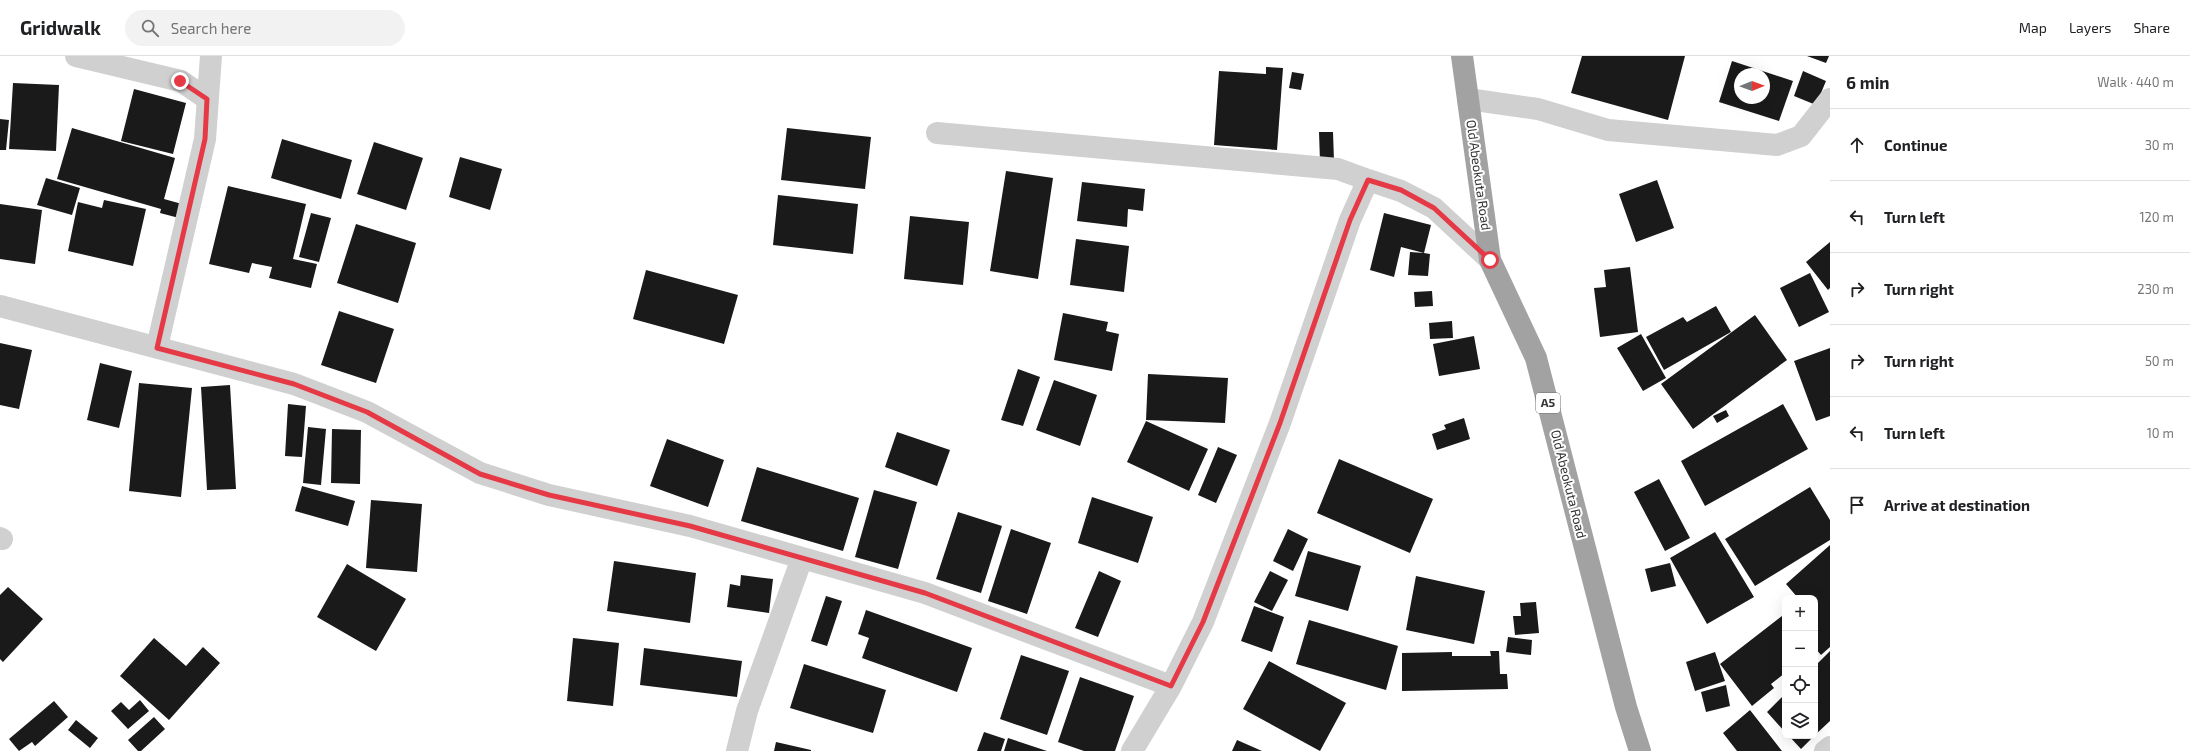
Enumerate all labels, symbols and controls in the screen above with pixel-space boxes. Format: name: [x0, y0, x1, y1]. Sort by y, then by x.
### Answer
search box: [125, 10, 405, 46]
text: Gridwalk: [20, 16, 101, 39]
icon: search: [139, 17, 161, 39]
text: Search here: [171, 19, 251, 37]
text: Map: [2019, 19, 2047, 36]
text: Layers: [2069, 19, 2111, 36]
text: Share: [2133, 19, 2170, 36]
north arrow: [1734, 68, 1770, 104]
route end: [171, 72, 189, 90]
text: 6 min: [1846, 72, 1890, 92]
text: Walk · 440 m: [2097, 74, 2174, 90]
street label: Old Abeokuta Road: [1463, 119, 1495, 231]
icon: ahead: [1846, 134, 1868, 156]
text: Continue: [1884, 136, 1947, 154]
text: 30 m: [2145, 137, 2174, 153]
icon: left: [1846, 206, 1868, 228]
text: Turn left: [1884, 208, 1945, 226]
text: 120 m: [2139, 209, 2174, 225]
route start: [1481, 251, 1499, 269]
icon: right: [1846, 278, 1868, 300]
text: Turn right: [1884, 280, 1954, 298]
text: 230 m: [2137, 281, 2174, 297]
icon: right: [1846, 350, 1868, 372]
text: Turn right: [1884, 352, 1954, 370]
text: 50 m: [2145, 353, 2174, 369]
road number: A5: [1536, 393, 1560, 413]
icon: left: [1846, 422, 1868, 444]
text: Turn left: [1884, 424, 1945, 442]
text: 10 m: [2147, 425, 2174, 441]
street label: Old Abeokuta Road: [1548, 428, 1590, 540]
icon: arrive: [1846, 494, 1868, 516]
text: Arrive at destination: [1884, 496, 2030, 514]
map controls: [1782, 595, 1818, 739]
button: +: [1782, 595, 1818, 631]
button: −: [1782, 631, 1818, 667]
button: locate: [1782, 667, 1818, 703]
button: layers: [1782, 703, 1818, 739]

